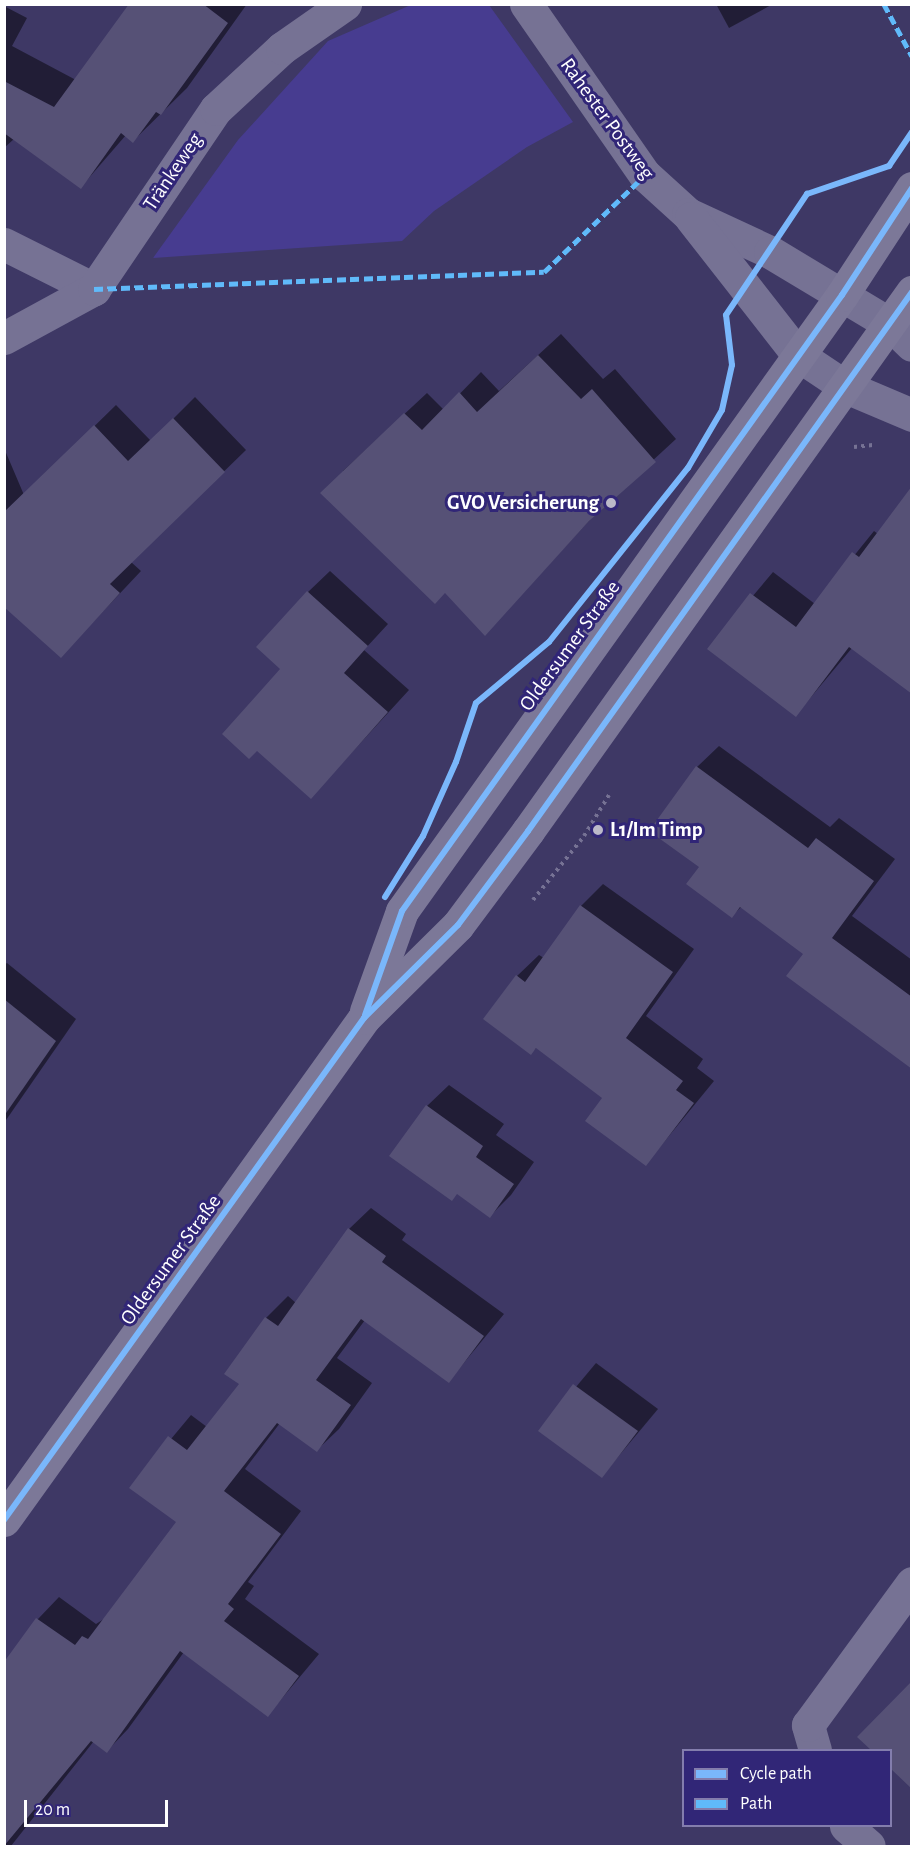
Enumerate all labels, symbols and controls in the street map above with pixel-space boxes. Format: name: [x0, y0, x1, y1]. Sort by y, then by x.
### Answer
street label: Rahester Postweg: [554, 53, 660, 185]
street label: Tränkeweg: [138, 128, 208, 216]
place label: GVO Versicherung: [447, 490, 599, 516]
marker: GVO Versicherung: [604, 496, 618, 510]
street label: Oldersumer Straße: [514, 576, 626, 716]
place label: L1/Im Timp: [610, 817, 703, 843]
marker: L1/Im Timp: [591, 823, 605, 837]
street label: Oldersumer Straße: [115, 1190, 227, 1330]
legend: [682, 1749, 892, 1827]
text: Cycle path: [740, 1765, 812, 1783]
scale bar: [27, 1788, 171, 1826]
text: Path: [740, 1795, 772, 1813]
text: 20 m: [35, 1801, 70, 1819]

